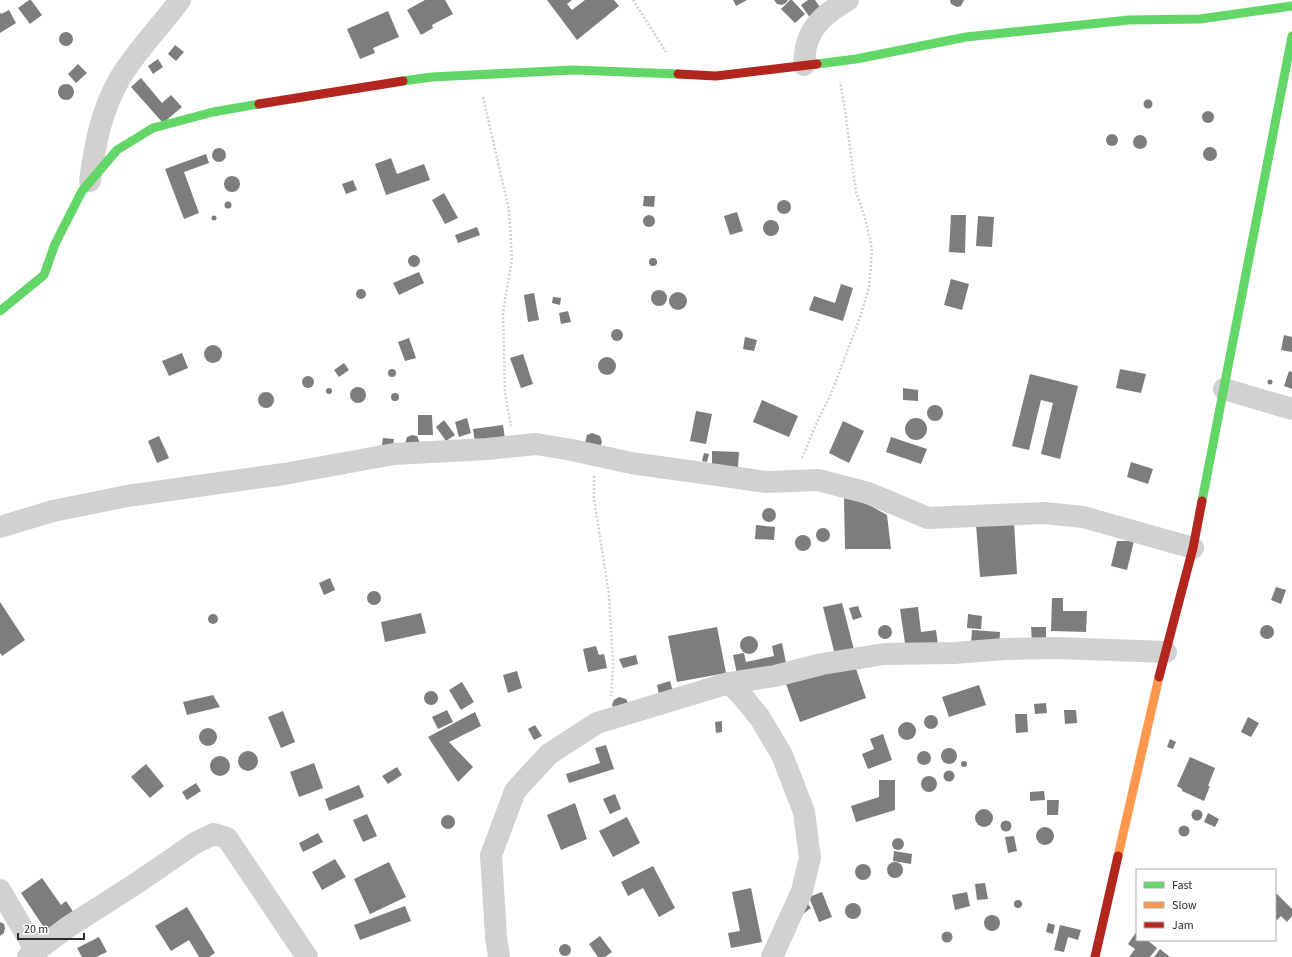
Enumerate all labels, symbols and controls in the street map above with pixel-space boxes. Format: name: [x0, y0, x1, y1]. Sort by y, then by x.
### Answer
legend: [1136, 869, 1276, 941]
text: Fast: [1172, 877, 1192, 894]
text: Slow: [1172, 897, 1197, 914]
scale bar: [18, 915, 84, 941]
text: Jam: [1172, 917, 1194, 934]
text: 20 m: [24, 921, 48, 938]

